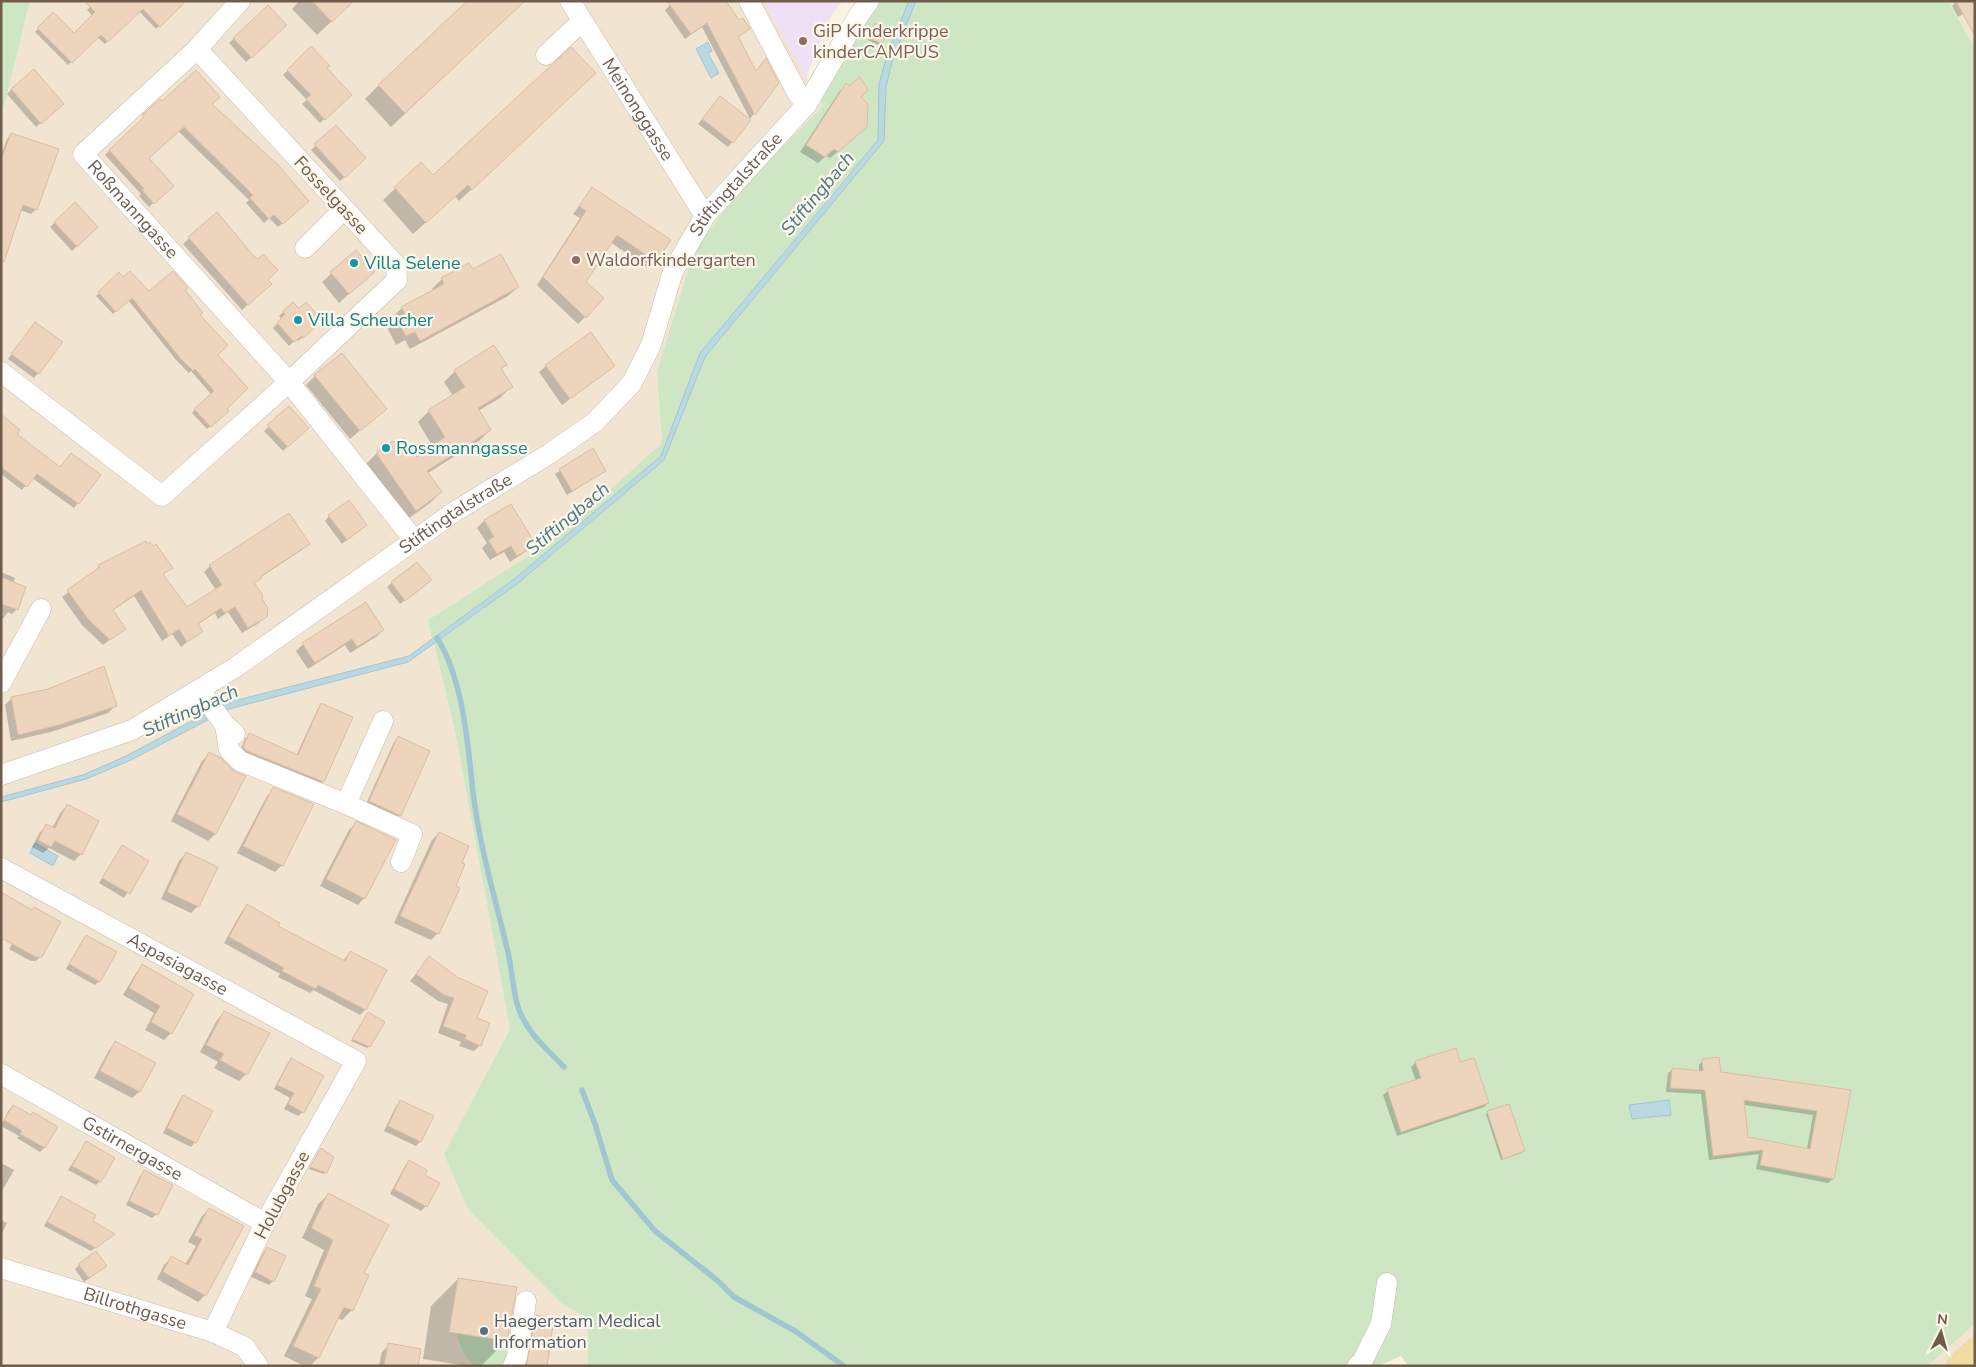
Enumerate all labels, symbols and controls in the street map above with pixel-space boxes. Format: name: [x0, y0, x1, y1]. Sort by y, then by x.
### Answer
place label: GiP Kinderkrippe kinderCAMPUS: [813, 19, 949, 64]
marker: GiP Kinderkrippe kinderCAMPUS: [797, 35, 809, 47]
street label: Meinonggasse: [597, 53, 679, 165]
street label: Stiftingtalstraße: [684, 127, 788, 241]
water label: Stiftingbach: [775, 146, 861, 241]
street label: Fosselgasse: [289, 151, 373, 239]
street label: Roßmanngasse: [82, 155, 184, 264]
place label: Waldorfkindergarten: [586, 248, 756, 272]
place label: Villa Selene: [363, 251, 461, 275]
marker: Waldorfkindergarten: [570, 254, 582, 266]
marker: Villa Selene: [348, 257, 360, 269]
place label: Villa Scheucher: [307, 308, 434, 332]
marker: Villa Scheucher: [292, 314, 304, 326]
place label: Rossmanngasse: [396, 436, 528, 460]
marker: Rossmanngasse: [380, 442, 392, 454]
street label: Stiftingtalstraße: [394, 467, 516, 559]
water label: Stiftingbach: [520, 476, 615, 562]
water label: Stiftingbach: [138, 678, 242, 744]
street label: Aspasiagasse: [123, 927, 232, 1001]
street label: Gstirnergasse: [78, 1110, 187, 1186]
street label: Holubgasse: [249, 1147, 315, 1243]
street label: Billrothgasse: [80, 1282, 190, 1335]
north arrow: [1916, 1307, 1966, 1357]
place label: Haegerstam Medical Information: [494, 1309, 661, 1354]
text: N: [1936, 1310, 1949, 1330]
marker: Haegerstam Medical Information: [478, 1325, 490, 1337]

